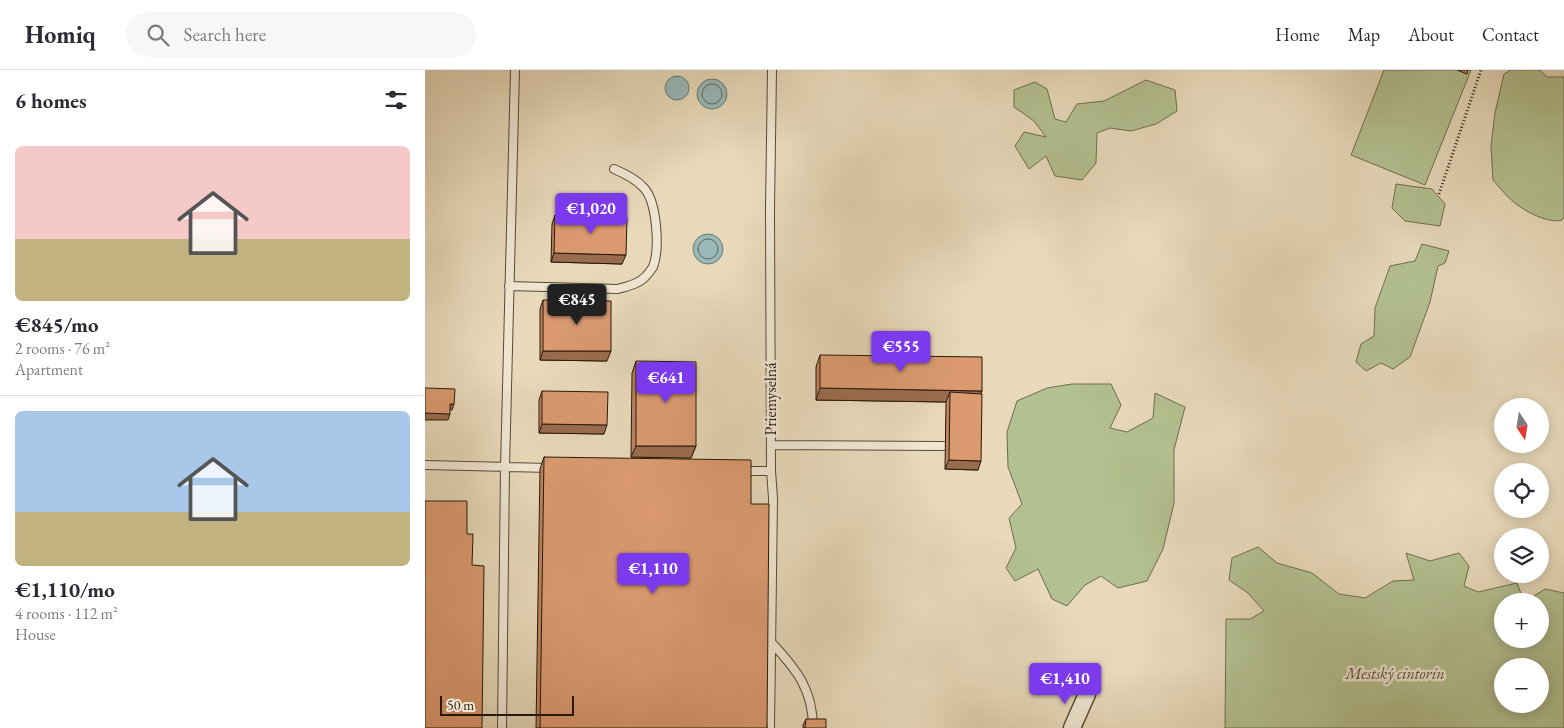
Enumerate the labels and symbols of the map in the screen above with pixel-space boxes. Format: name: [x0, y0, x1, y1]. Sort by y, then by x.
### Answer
pin: €1,020: [550, 192, 632, 235]
pin: €845: [547, 284, 607, 326]
pin: €555: [871, 330, 931, 373]
pin: €641: [636, 362, 696, 404]
street label: Priemyselná: [760, 362, 781, 436]
north arrow: [1494, 398, 1549, 452]
pin: €1,110: [612, 552, 694, 595]
pin: €1,410: [1024, 662, 1106, 705]
park label: Mestský cintorín: [1344, 663, 1445, 684]
scale bar: [440, 693, 574, 716]

